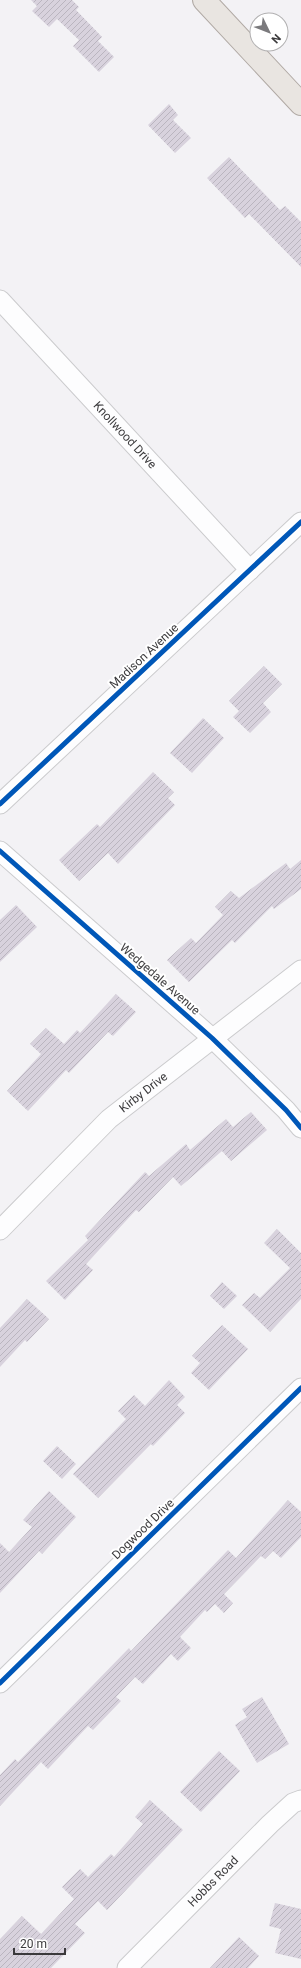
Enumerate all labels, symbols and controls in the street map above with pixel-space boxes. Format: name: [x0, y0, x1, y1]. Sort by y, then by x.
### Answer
north arrow: [249, 12, 289, 52]
text: N: [268, 31, 283, 46]
street label: Knollwood Drive: [91, 399, 159, 471]
street label: Madison Avenue: [107, 621, 181, 691]
street label: Wedgedale Avenue: [117, 940, 203, 1018]
street label: Kirby Drive: [117, 1069, 170, 1115]
street label: Dogwood Drive: [109, 1496, 177, 1562]
street label: Hobbs Road: [185, 1853, 241, 1910]
scale bar: [14, 1930, 65, 1956]
text: 20 m: [20, 1937, 47, 1951]

